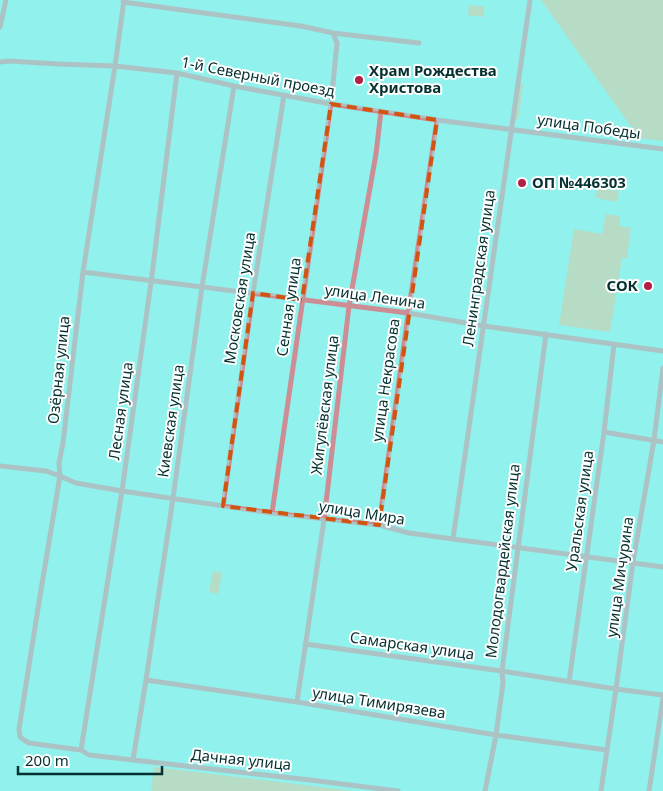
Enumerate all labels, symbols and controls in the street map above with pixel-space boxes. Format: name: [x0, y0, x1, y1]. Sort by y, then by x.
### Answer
street label: 1-й Северный проезд: [180, 51, 337, 101]
place label: Храм Рождества Христова: [369, 60, 497, 97]
marker: Храм Рождества Христова: [353, 74, 365, 86]
street label: улица Победы: [536, 109, 642, 143]
place label: ОП №446303: [532, 172, 626, 192]
marker: ОП №446303: [516, 177, 528, 189]
street label: Ленинградская улица: [457, 188, 499, 348]
street label: Московская улица: [219, 230, 259, 365]
street label: Сенная улица: [271, 256, 305, 358]
place label: СОК: [607, 275, 639, 295]
street label: улица Ленина: [324, 279, 427, 313]
marker: СОК: [642, 280, 654, 292]
street label: Озёрная улица: [42, 315, 74, 425]
street label: улица Некрасова: [366, 317, 404, 443]
street label: Жигулёвская улица: [306, 334, 342, 476]
street label: Лесная улица: [103, 361, 137, 461]
street label: Киевская улица: [152, 363, 188, 479]
street label: Уральская улица: [561, 449, 597, 573]
street label: Молодогвардейская улица: [480, 463, 524, 659]
street label: улица Мира: [318, 495, 407, 529]
street label: улица Мичурина: [601, 515, 637, 639]
street label: Самарская улица: [349, 626, 476, 664]
street label: улица Тимирязева: [311, 682, 447, 722]
scale bar: [18, 744, 161, 776]
street label: Дачная улица: [190, 744, 292, 774]
text: 200 m: [25, 750, 69, 770]

